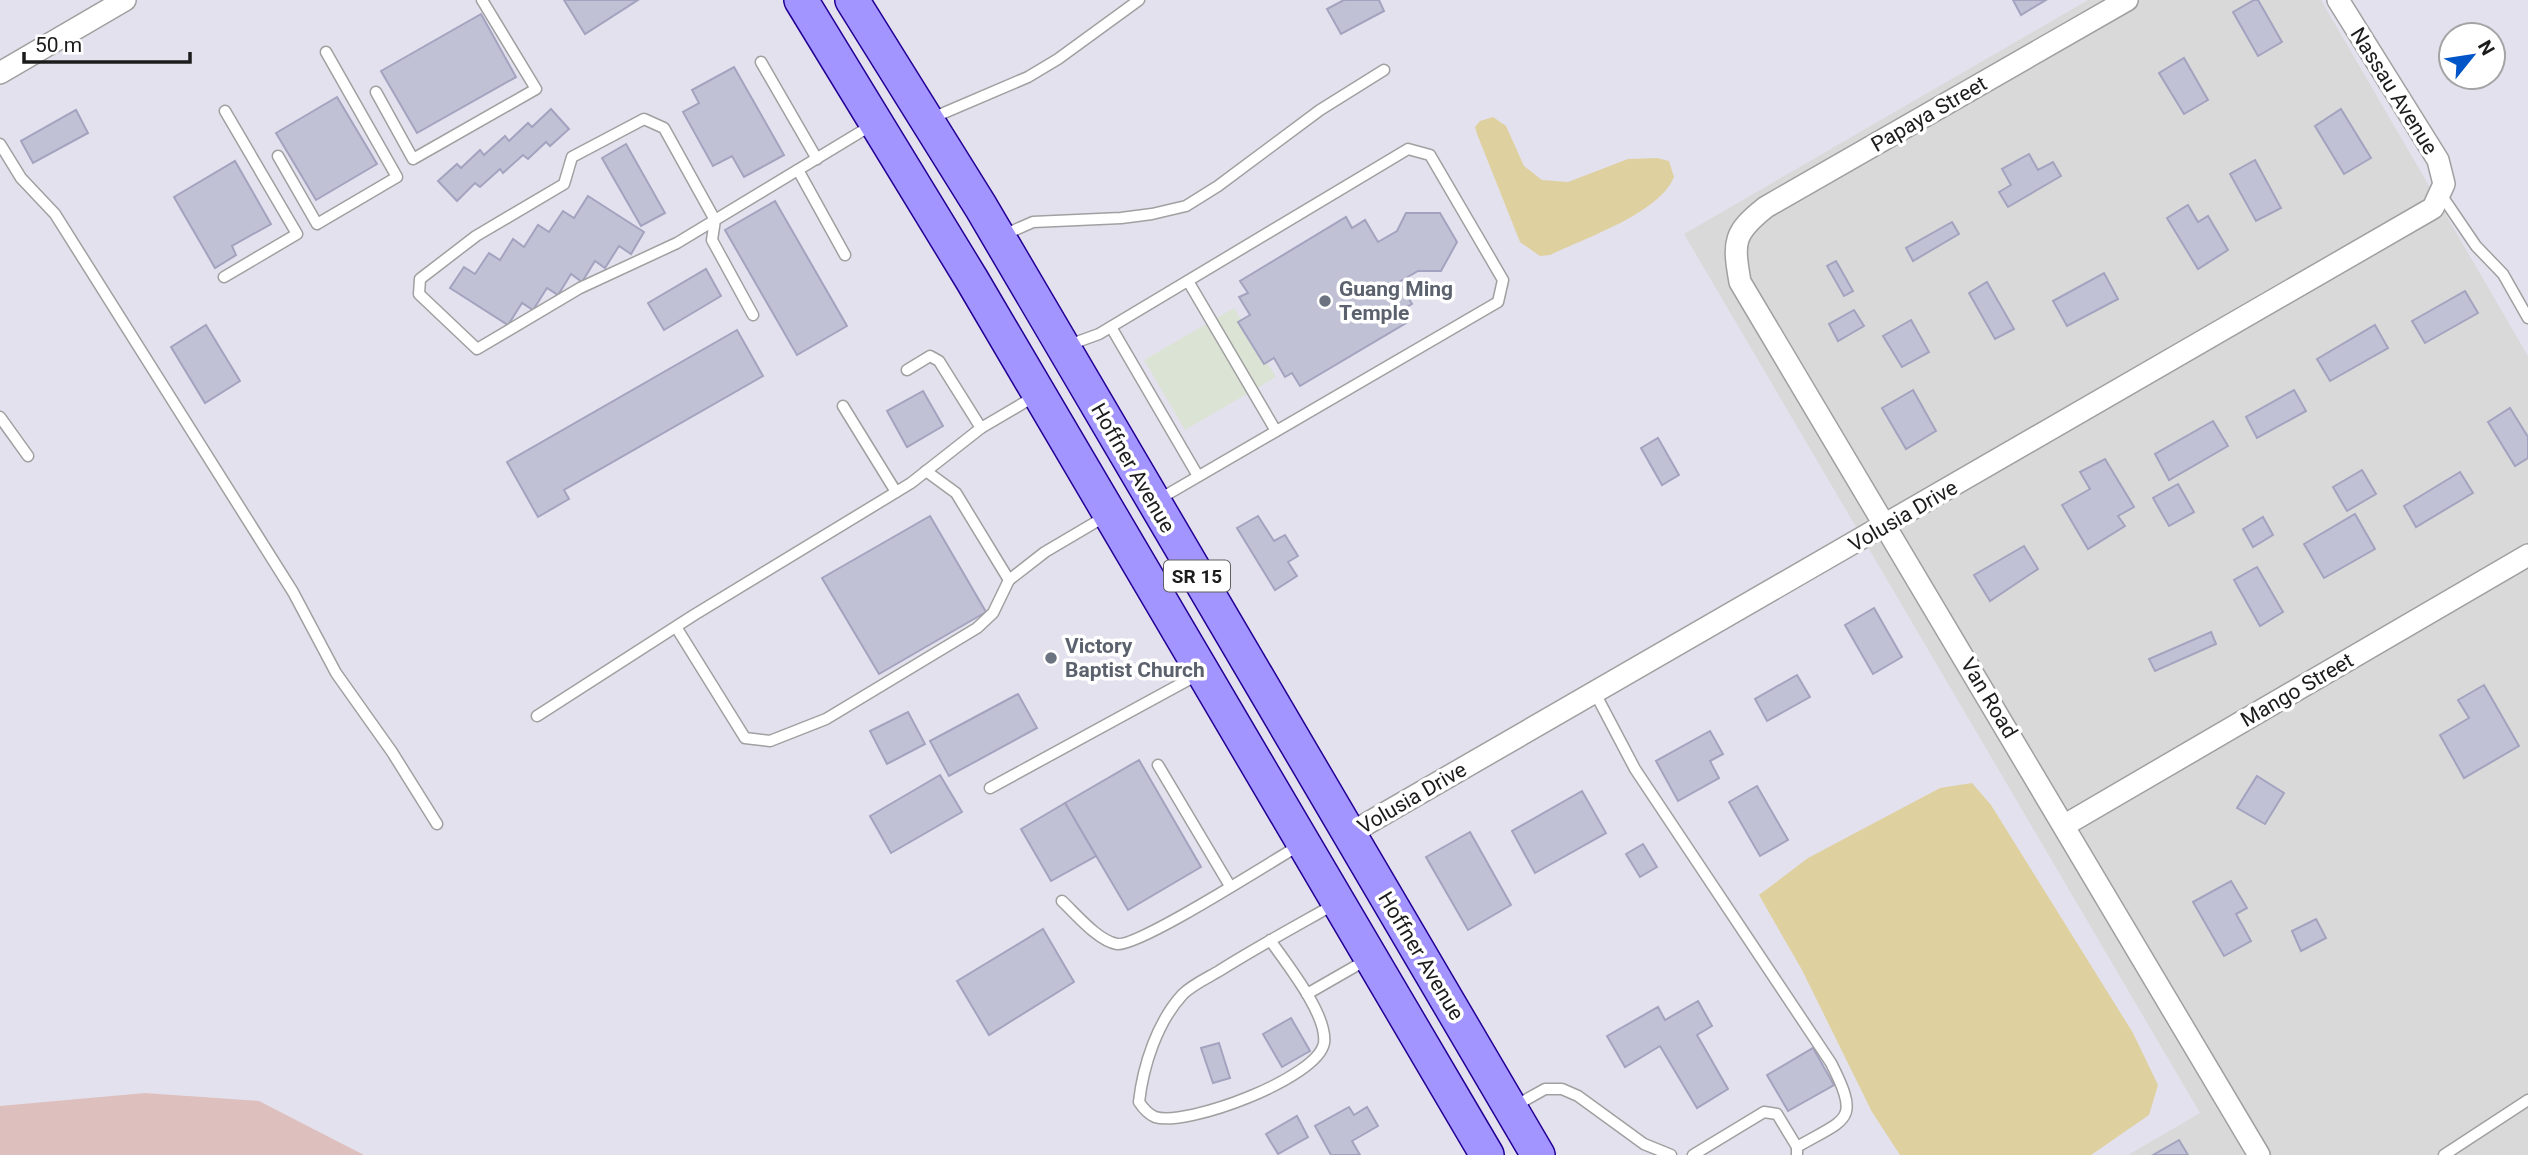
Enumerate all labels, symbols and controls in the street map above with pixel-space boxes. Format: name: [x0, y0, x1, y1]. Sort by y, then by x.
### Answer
scale bar: [24, 21, 191, 65]
north arrow: [2437, 21, 2507, 91]
street label: Nassau Avenue: [2345, 23, 2443, 159]
text: 50 m: [35, 33, 82, 57]
text: N: [2473, 36, 2500, 59]
street label: Papaya Street: [1867, 71, 1991, 157]
place label: Guang Ming Temple: [1339, 277, 1453, 325]
marker: Guang Ming Temple: [1317, 293, 1333, 309]
street label: Hoffner Avenue: [1086, 399, 1180, 537]
street label: Volusia Drive: [1844, 475, 1962, 557]
road number: SR 15: [1164, 561, 1230, 592]
place label: Victory Baptist Church: [1065, 634, 1205, 682]
street label: Mango Street: [2237, 648, 2358, 732]
marker: Victory Baptist Church: [1043, 650, 1059, 666]
street label: Van Road: [1956, 654, 2022, 742]
street label: Volusia Drive: [1353, 757, 1471, 839]
street label: Hoffner Avenue: [1373, 888, 1469, 1024]

